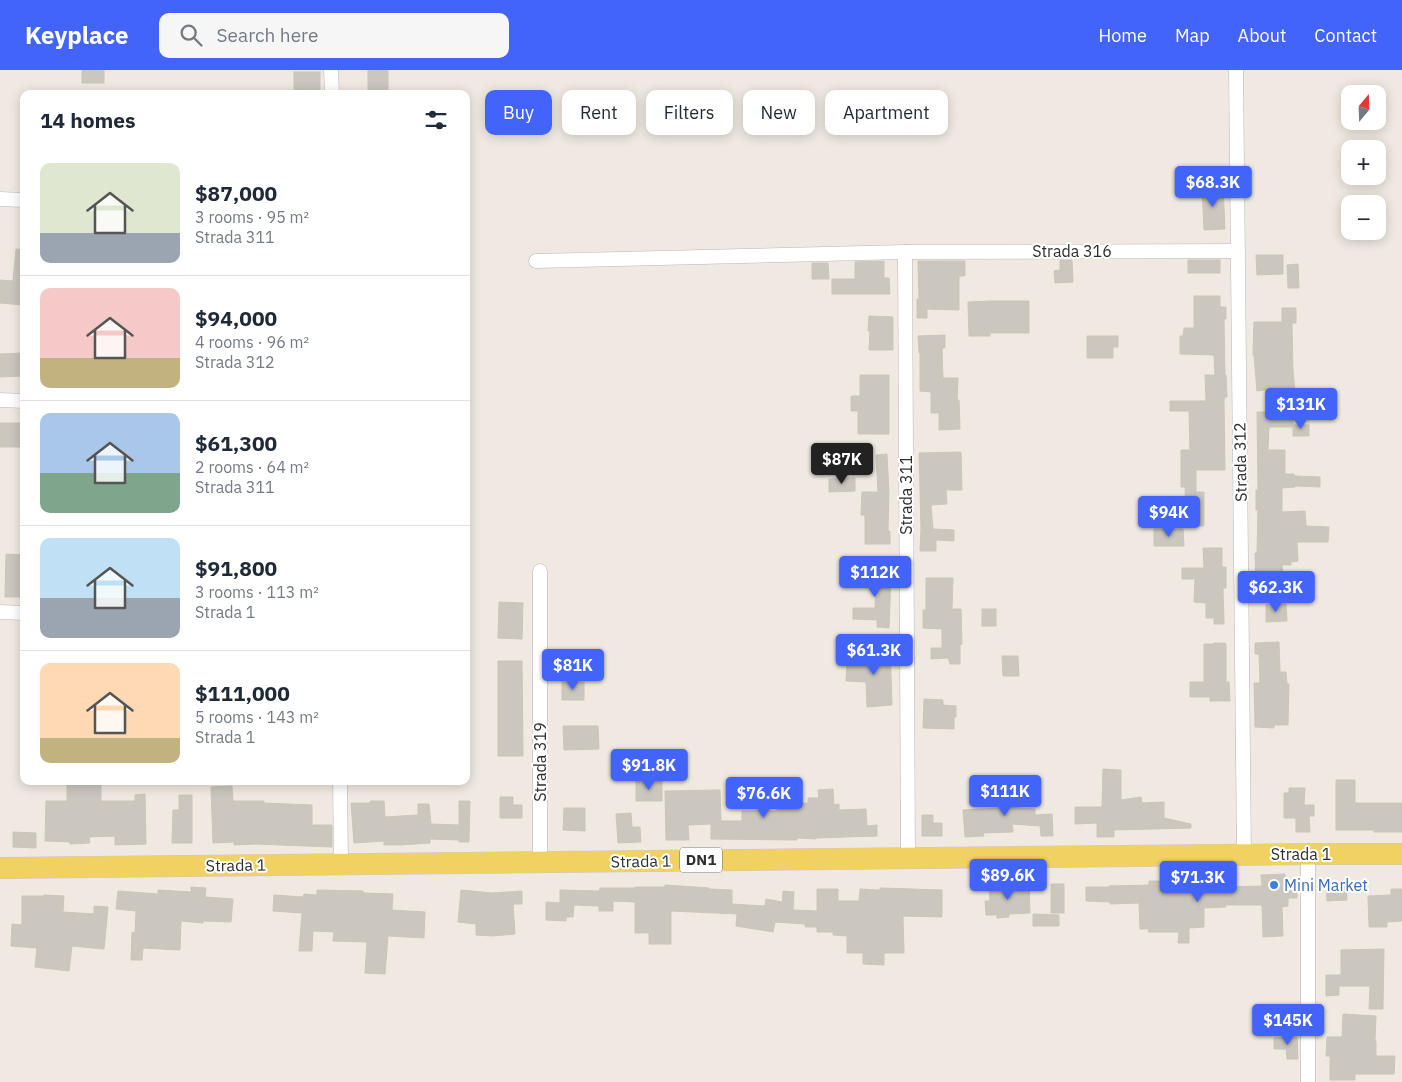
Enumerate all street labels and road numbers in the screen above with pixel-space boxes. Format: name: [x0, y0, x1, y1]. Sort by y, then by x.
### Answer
street label: Strada 316: [1032, 241, 1112, 261]
street label: Strada 312: [1229, 422, 1251, 502]
street label: Strada 311: [896, 455, 916, 535]
street label: Strada 319: [530, 722, 550, 802]
street label: Strada 1: [1271, 844, 1331, 864]
road number: DN1: [680, 848, 722, 872]
street label: Strada 1: [611, 850, 671, 872]
street label: Strada 1: [206, 854, 266, 876]

